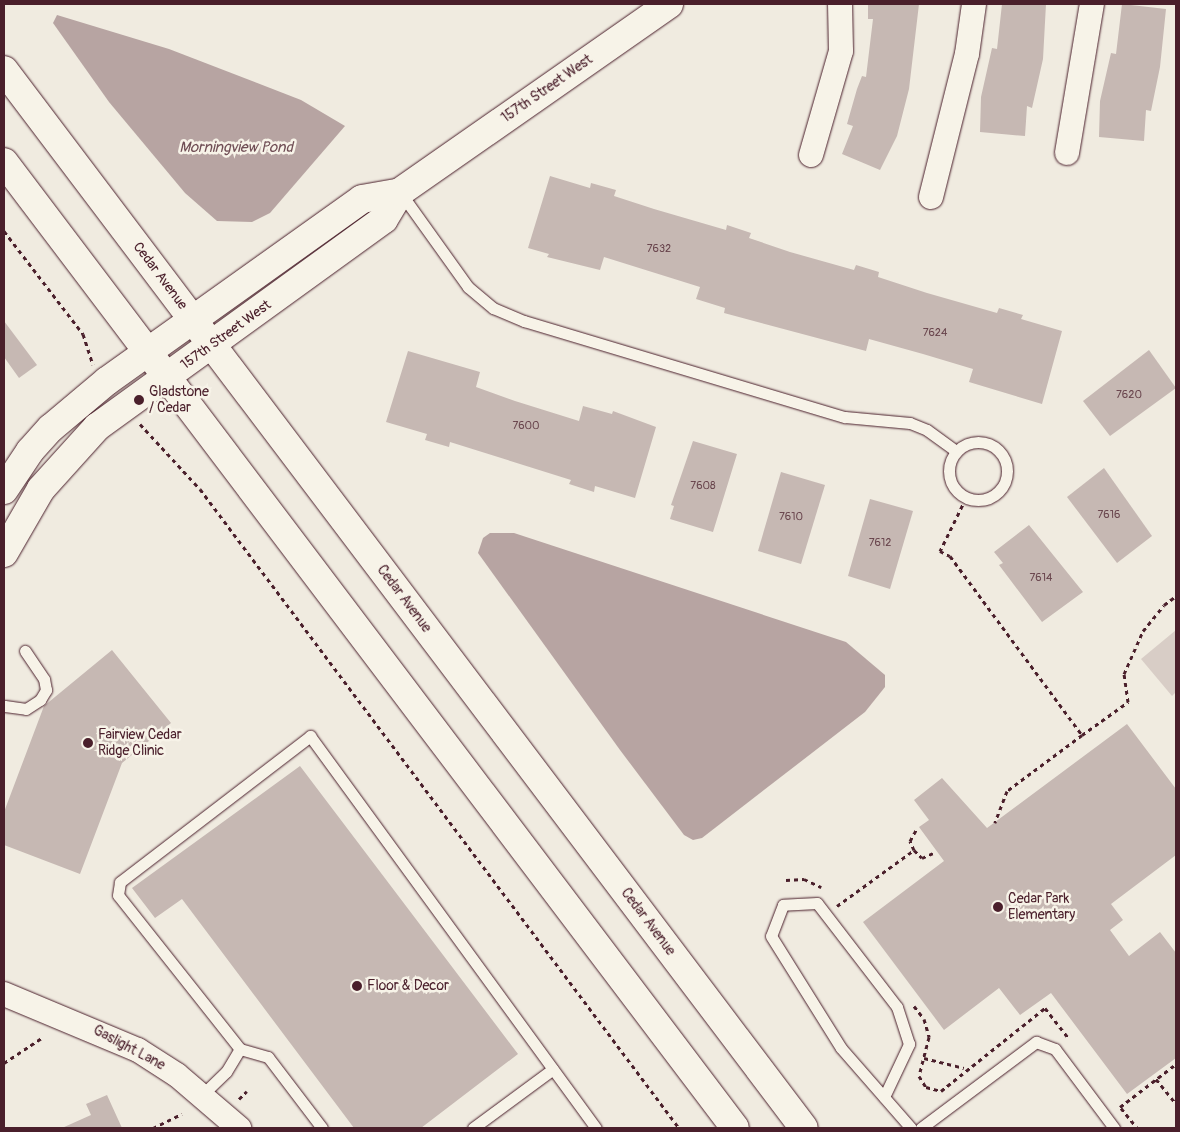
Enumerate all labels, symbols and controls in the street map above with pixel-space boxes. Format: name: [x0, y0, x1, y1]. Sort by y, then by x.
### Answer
street label: 157th Street West: [498, 51, 596, 127]
water label: Morningview Pond: [179, 139, 293, 157]
street label: Cedar Avenue: [129, 239, 191, 313]
house number: 7632: [647, 242, 671, 256]
street label: 157th Street West: [178, 297, 274, 373]
house number: 7624: [923, 326, 947, 340]
place label: Gladstone / Cedar: [149, 384, 209, 417]
house number: 7620: [1116, 388, 1142, 402]
marker: Gladstone / Cedar: [133, 394, 145, 406]
house number: 7600: [512, 419, 540, 433]
house number: 7608: [690, 479, 716, 493]
house number: 7616: [1098, 508, 1120, 522]
house number: 7610: [779, 510, 803, 524]
house number: 7612: [869, 536, 891, 550]
street label: Cedar Avenue: [373, 562, 435, 636]
house number: 7614: [1030, 571, 1052, 585]
place label: Fairview Cedar Ridge Clinic: [98, 727, 182, 760]
marker: Fairview Cedar Ridge Clinic: [82, 737, 94, 749]
street label: Cedar Avenue: [617, 885, 679, 959]
place label: Cedar Park Elementary: [1008, 891, 1075, 924]
marker: Cedar Park Elementary: [992, 901, 1004, 913]
place label: Floor & Decor: [367, 978, 449, 994]
marker: Floor & Decor: [351, 980, 363, 992]
street label: Gaslight Lane: [90, 1022, 168, 1074]

